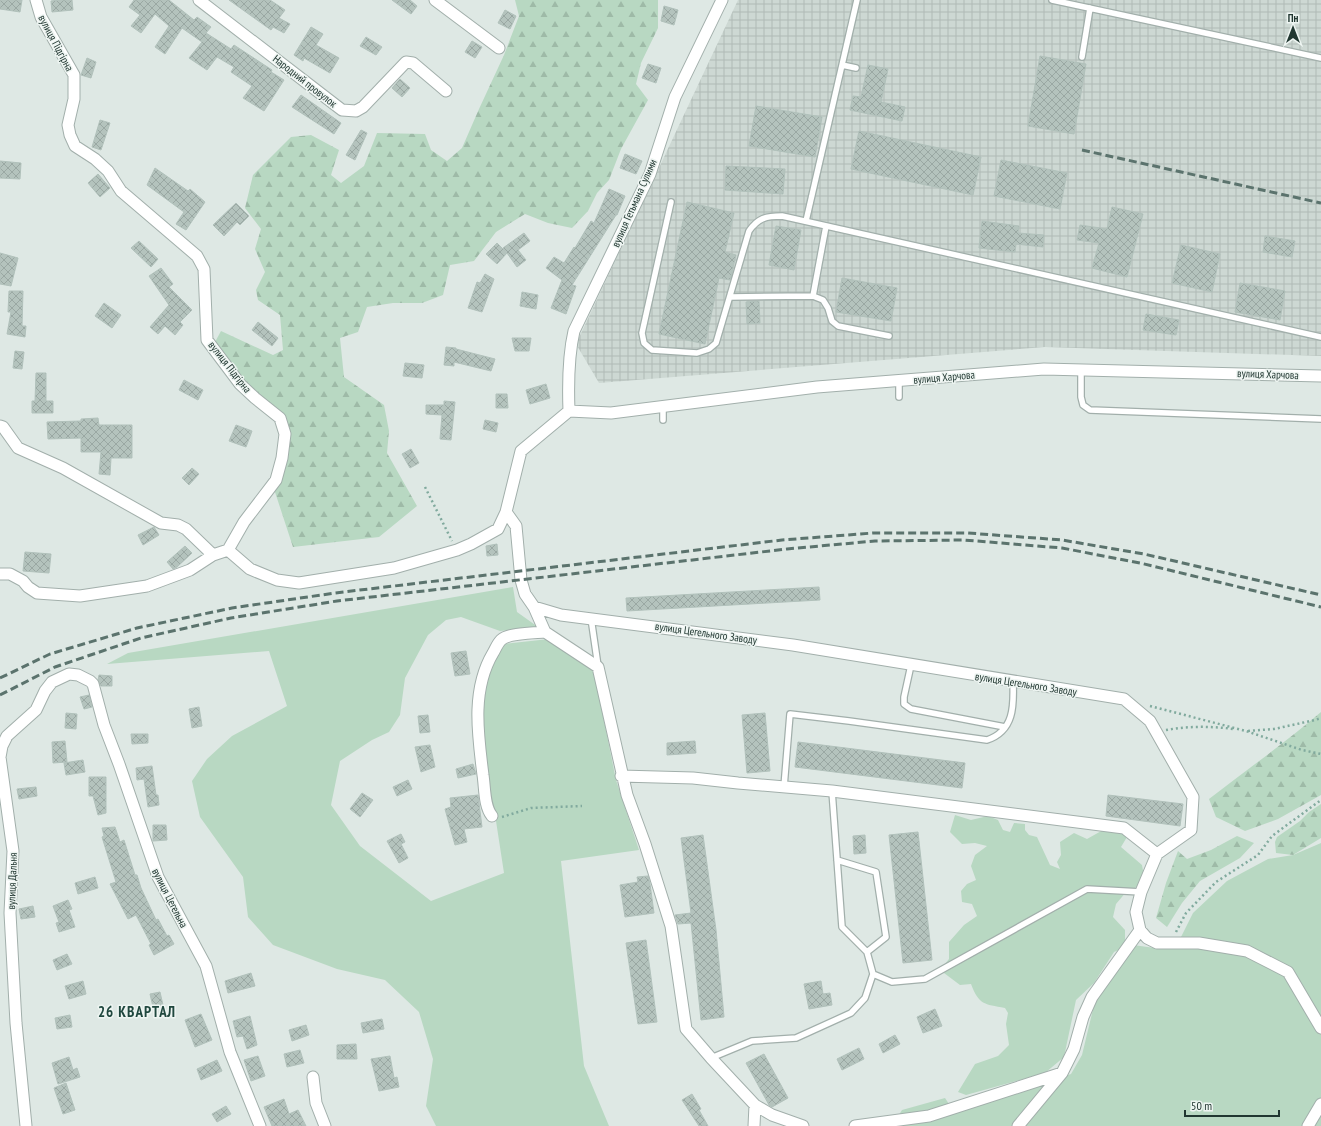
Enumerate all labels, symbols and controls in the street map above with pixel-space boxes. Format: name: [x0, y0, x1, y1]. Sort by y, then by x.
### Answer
north arrow: [1273, 8, 1313, 48]
text: Пн: [1288, 11, 1298, 25]
street label: вулиця Підгірна: [35, 12, 77, 74]
street label: Народний провулок: [270, 52, 340, 111]
street label: вулиця Гетьмана Сулими: [608, 157, 660, 249]
street label: вулиця Підгірна: [205, 338, 255, 396]
street label: вулиця Харчова: [1237, 366, 1299, 382]
street label: вулиця Харчова: [913, 367, 975, 387]
street label: вулиця Цегельного Заводу: [654, 619, 759, 647]
street label: вулиця Цегельного Заводу: [974, 669, 1079, 699]
street label: вулиця Дальня: [4, 852, 20, 910]
street label: вулиця Цегельна: [149, 866, 191, 930]
district label: 26 КВАРТАЛ: [98, 1002, 176, 1021]
scale bar: [1185, 1092, 1279, 1118]
text: 50 m: [1191, 1098, 1212, 1113]

